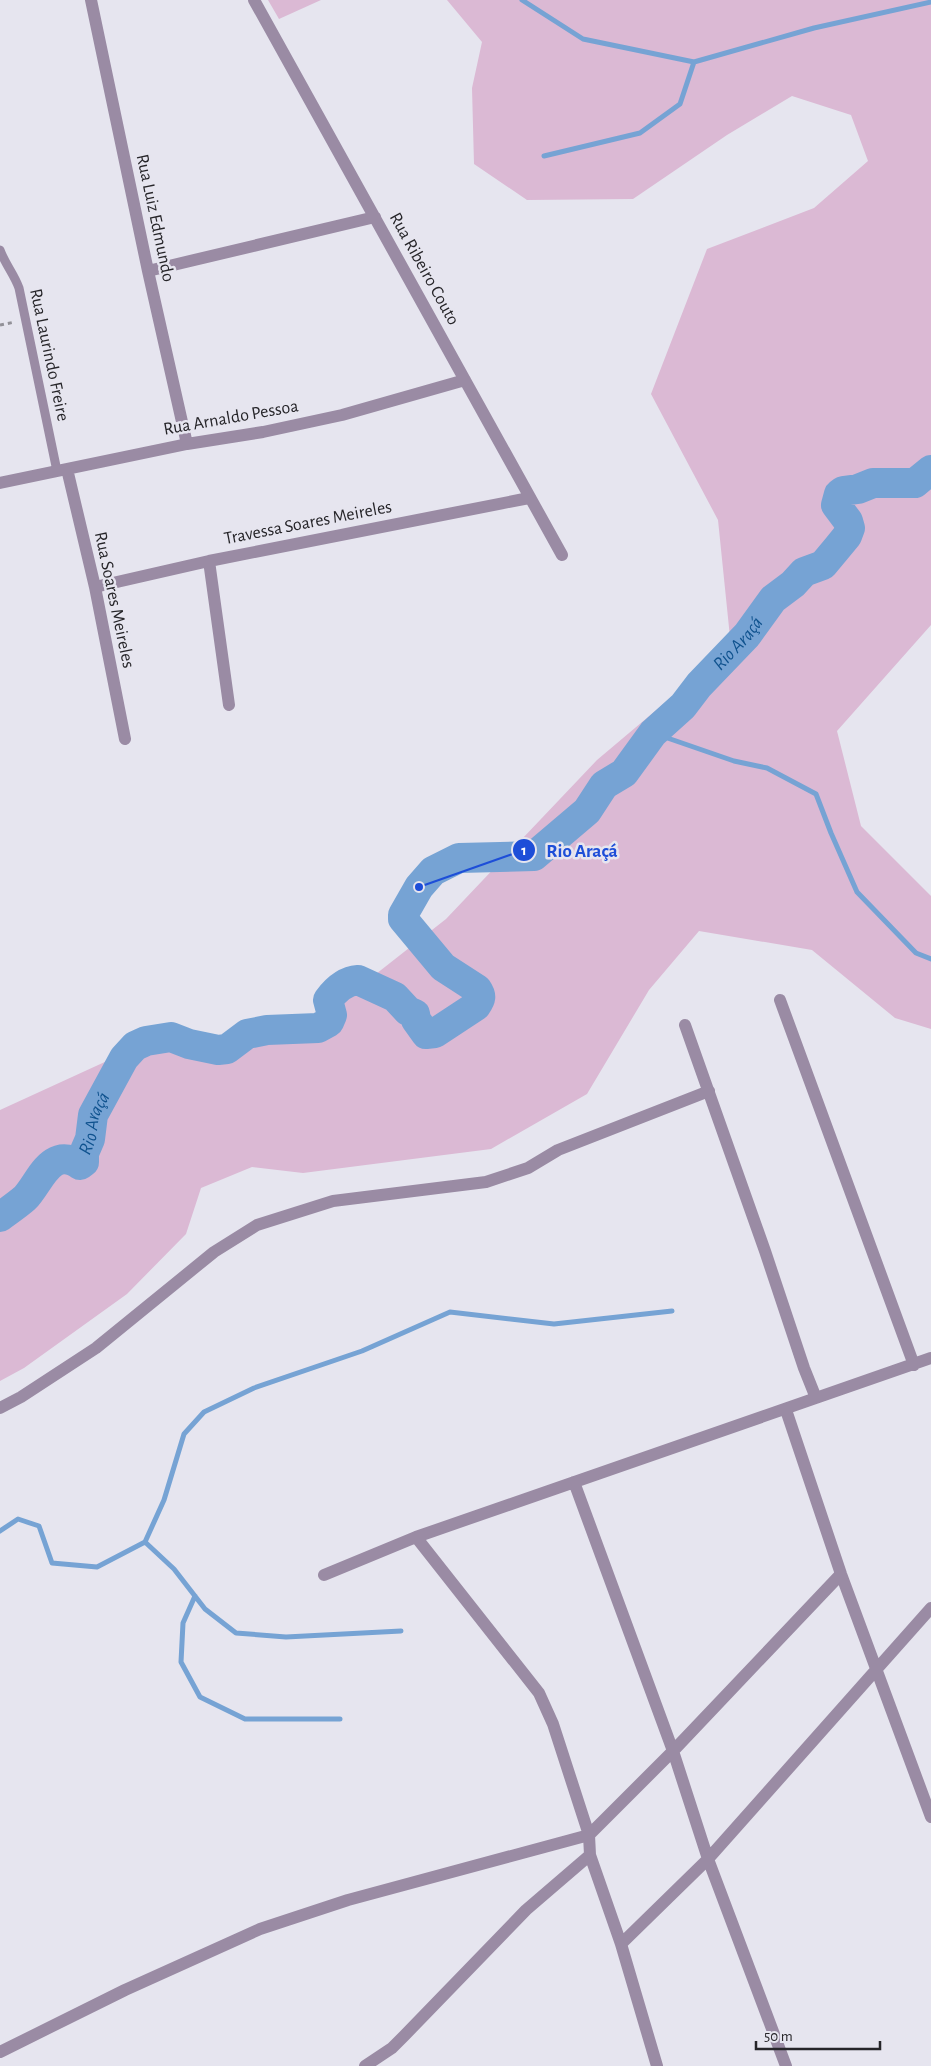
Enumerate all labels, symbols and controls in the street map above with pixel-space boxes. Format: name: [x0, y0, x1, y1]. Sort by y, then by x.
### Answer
street label: Rua Luiz Edmundo: [133, 153, 177, 284]
street label: Rua Ribeiro Couto: [386, 210, 462, 328]
street label: Rua Laurindo Freire: [26, 287, 72, 423]
street label: Rua Arnaldo Pessoa: [162, 397, 300, 439]
street label: Travessa Soares Meireles: [223, 498, 393, 548]
street label: Rua Soares Meireles: [91, 530, 137, 670]
water label: Rio Araçá: [709, 613, 766, 674]
callout: Rio Araçá: [512, 833, 628, 867]
text: Rio Araçá: [546, 842, 618, 861]
text: 1: [521, 843, 527, 858]
water label: Rio Araçá: [75, 1089, 113, 1157]
scale bar: [756, 2018, 880, 2050]
text: 50 m: [764, 2029, 793, 2044]

